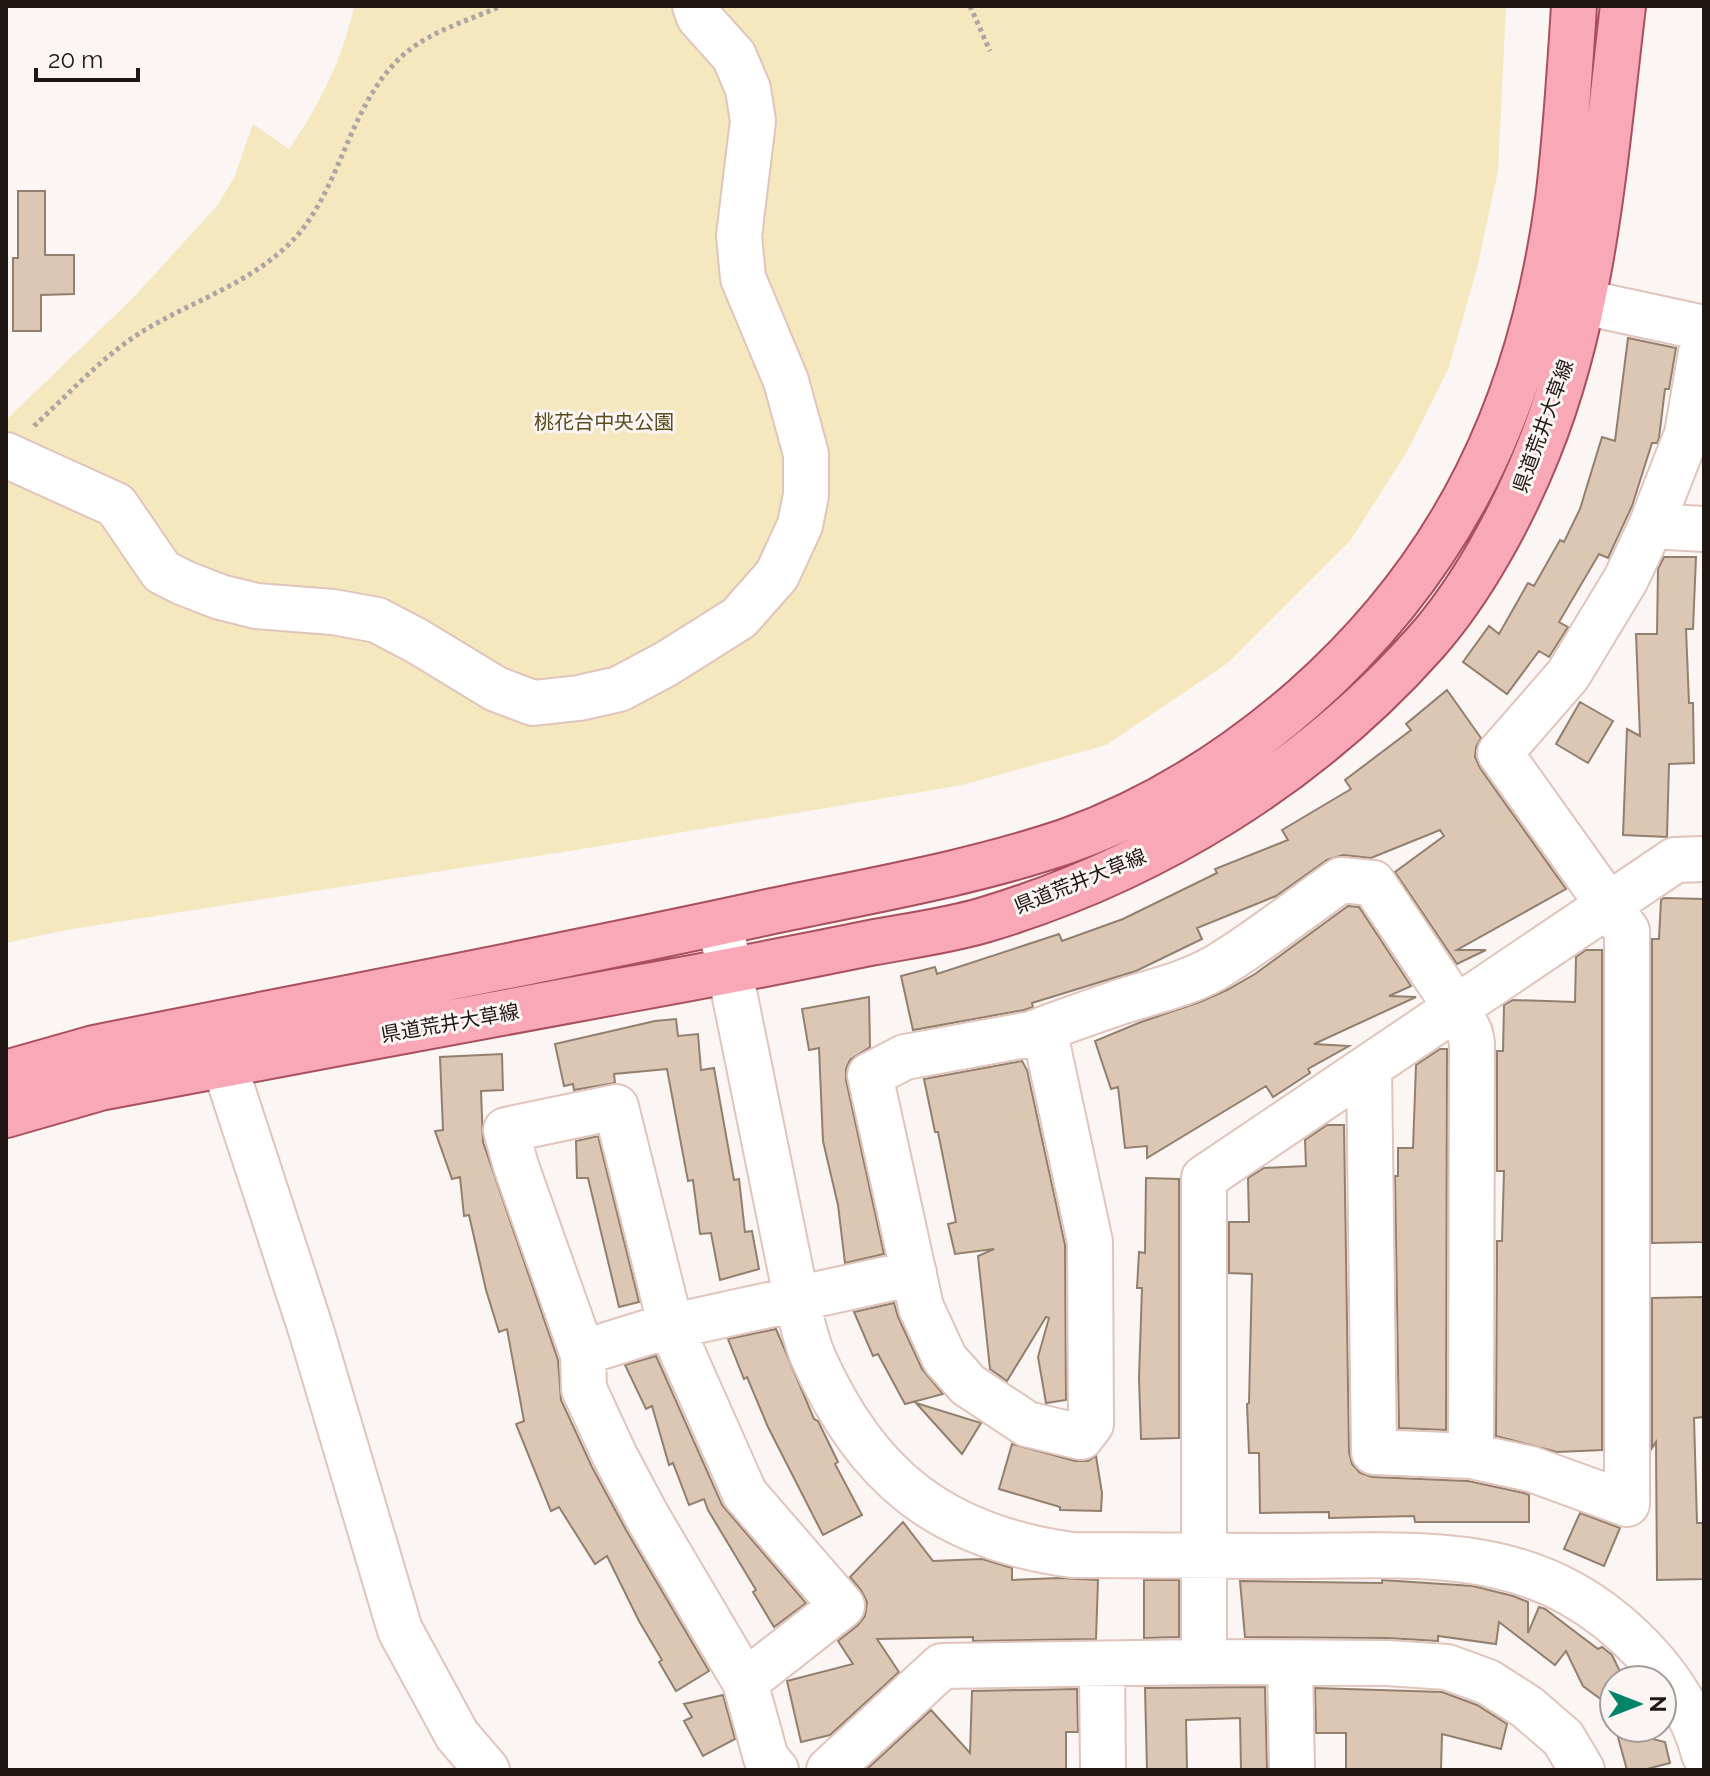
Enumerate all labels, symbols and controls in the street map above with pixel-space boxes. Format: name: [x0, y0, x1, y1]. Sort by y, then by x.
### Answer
scale bar: [36, 32, 138, 82]
text: 20 m: [48, 45, 103, 74]
street label: 県道荒井大草線: [1508, 356, 1578, 496]
park label: 桃花台中央公園: [534, 410, 674, 434]
street label: 県道荒井大草線: [1011, 844, 1149, 918]
street label: 県道荒井大草線: [379, 999, 521, 1047]
north arrow: [1598, 1664, 1678, 1744]
text: N: [1645, 1696, 1671, 1712]

